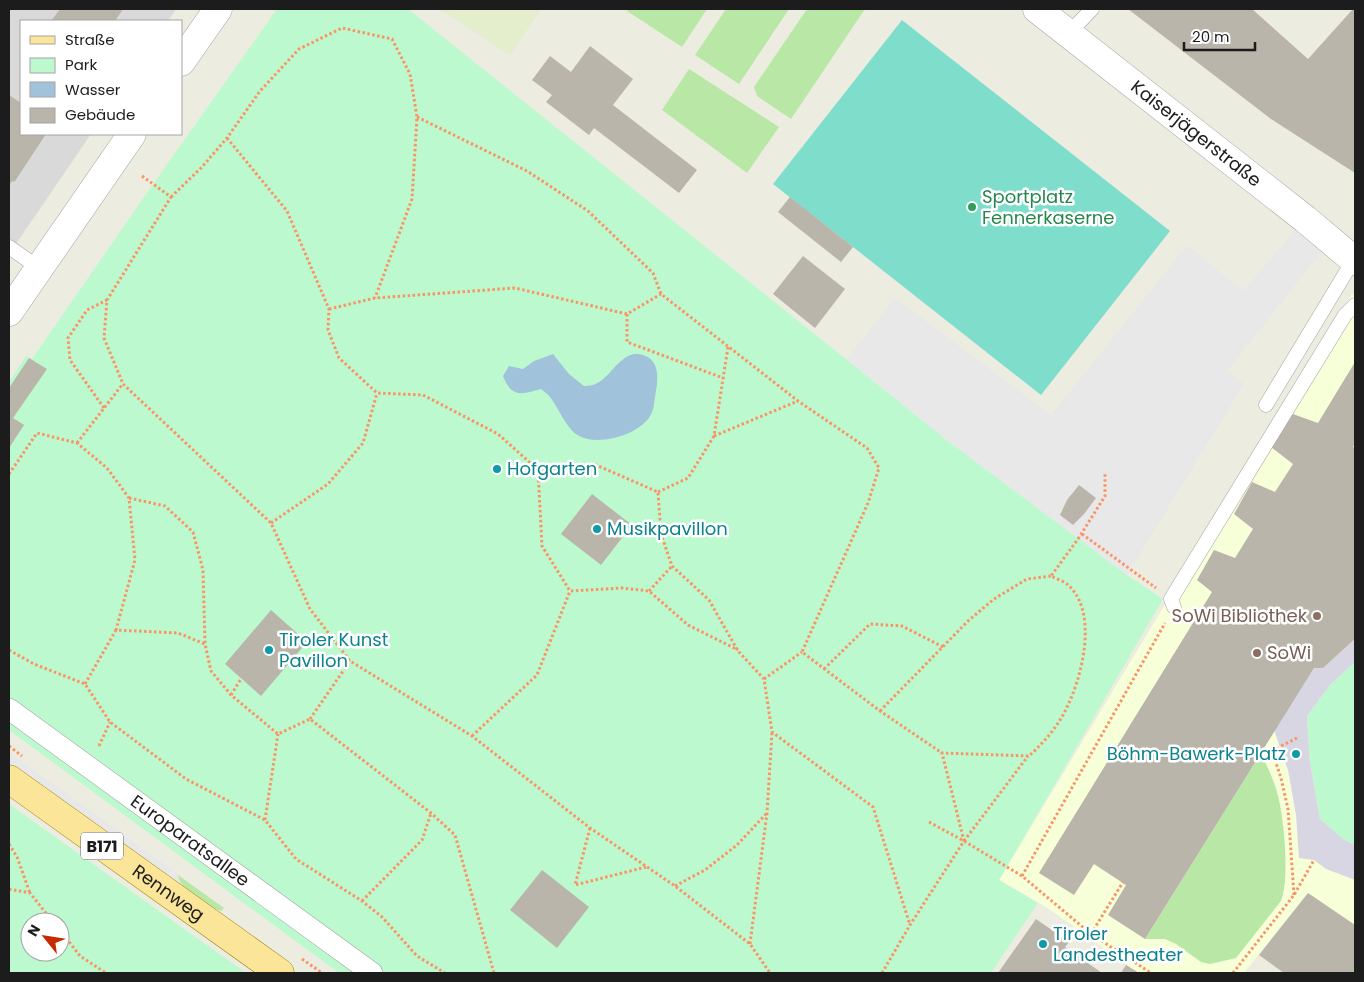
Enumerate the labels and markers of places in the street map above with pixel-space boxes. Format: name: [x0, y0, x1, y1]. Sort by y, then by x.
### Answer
place label: Sportplatz Fennerkaserne: [982, 184, 1115, 230]
marker: Sportplatz Fennerkaserne: [966, 201, 978, 213]
place label: Hofgarten: [507, 456, 597, 481]
marker: Hofgarten: [491, 463, 503, 475]
place label: Musikpavillon: [607, 516, 728, 541]
marker: Musikpavillon: [591, 523, 603, 535]
place label: SoWi Bibliothek: [1172, 603, 1308, 628]
marker: SoWi Bibliothek: [1311, 610, 1323, 622]
place label: Tiroler Kunst Pavillon: [279, 627, 388, 673]
place label: SoWi: [1267, 640, 1311, 665]
marker: Tiroler Kunst Pavillon: [263, 644, 275, 656]
marker: SoWi: [1251, 647, 1263, 659]
place label: Böhm-Bawerk-Platz: [1107, 741, 1286, 766]
marker: Böhm-Bawerk-Platz: [1290, 748, 1302, 760]
place label: Tiroler Landestheater: [1053, 921, 1183, 967]
marker: Tiroler Landestheater: [1037, 938, 1049, 950]

